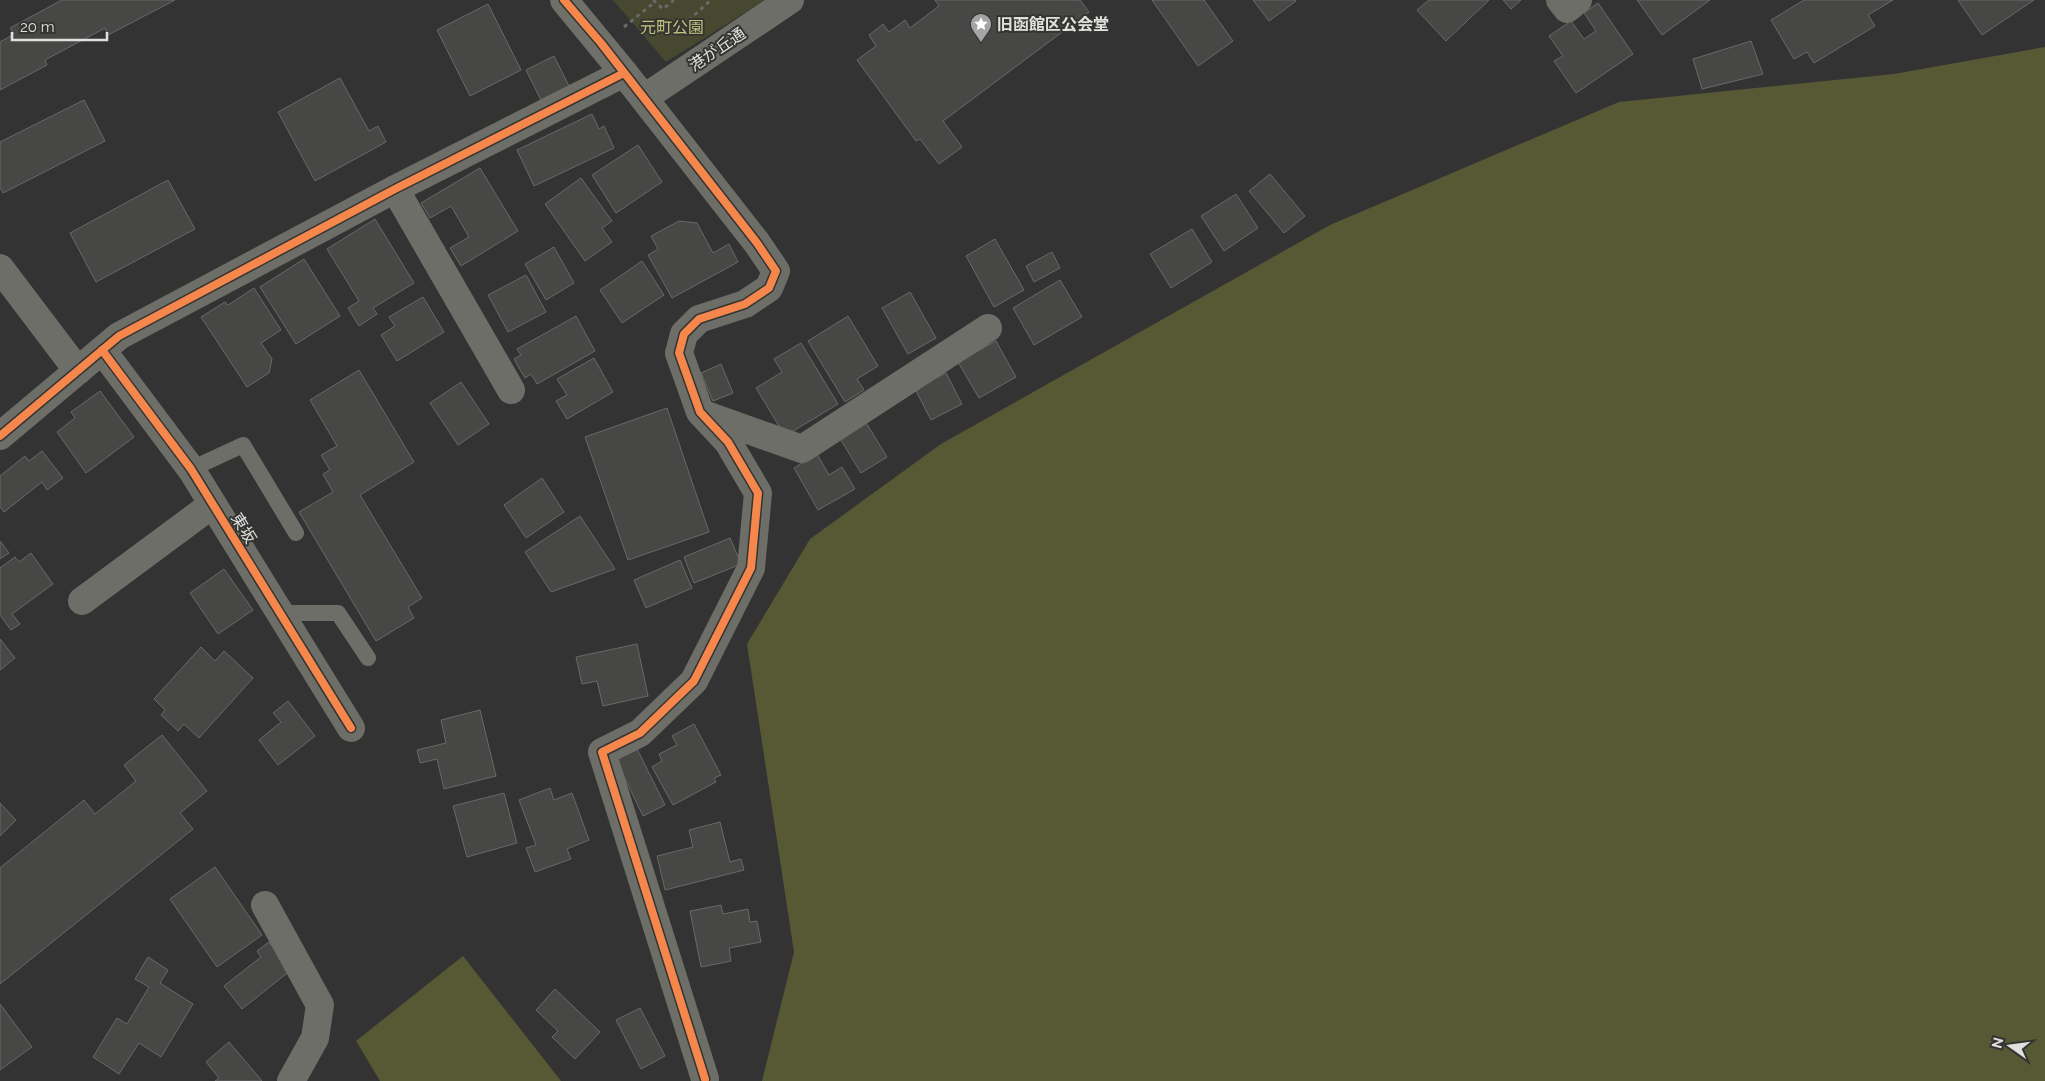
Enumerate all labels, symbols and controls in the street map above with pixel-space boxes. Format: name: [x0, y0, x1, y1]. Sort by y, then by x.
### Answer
scale bar: [12, 10, 108, 42]
place icon: 旧函館区公会堂: [969, 12, 993, 43]
place label: 旧函館区公会堂: [997, 15, 1109, 34]
text: 20 m: [20, 18, 55, 36]
park label: 元町公園: [640, 18, 704, 37]
street label: 港が丘通: [685, 24, 749, 75]
street label: 東坂: [227, 510, 260, 547]
north arrow: [1985, 1021, 2035, 1071]
text: N: [1988, 1036, 2006, 1050]

